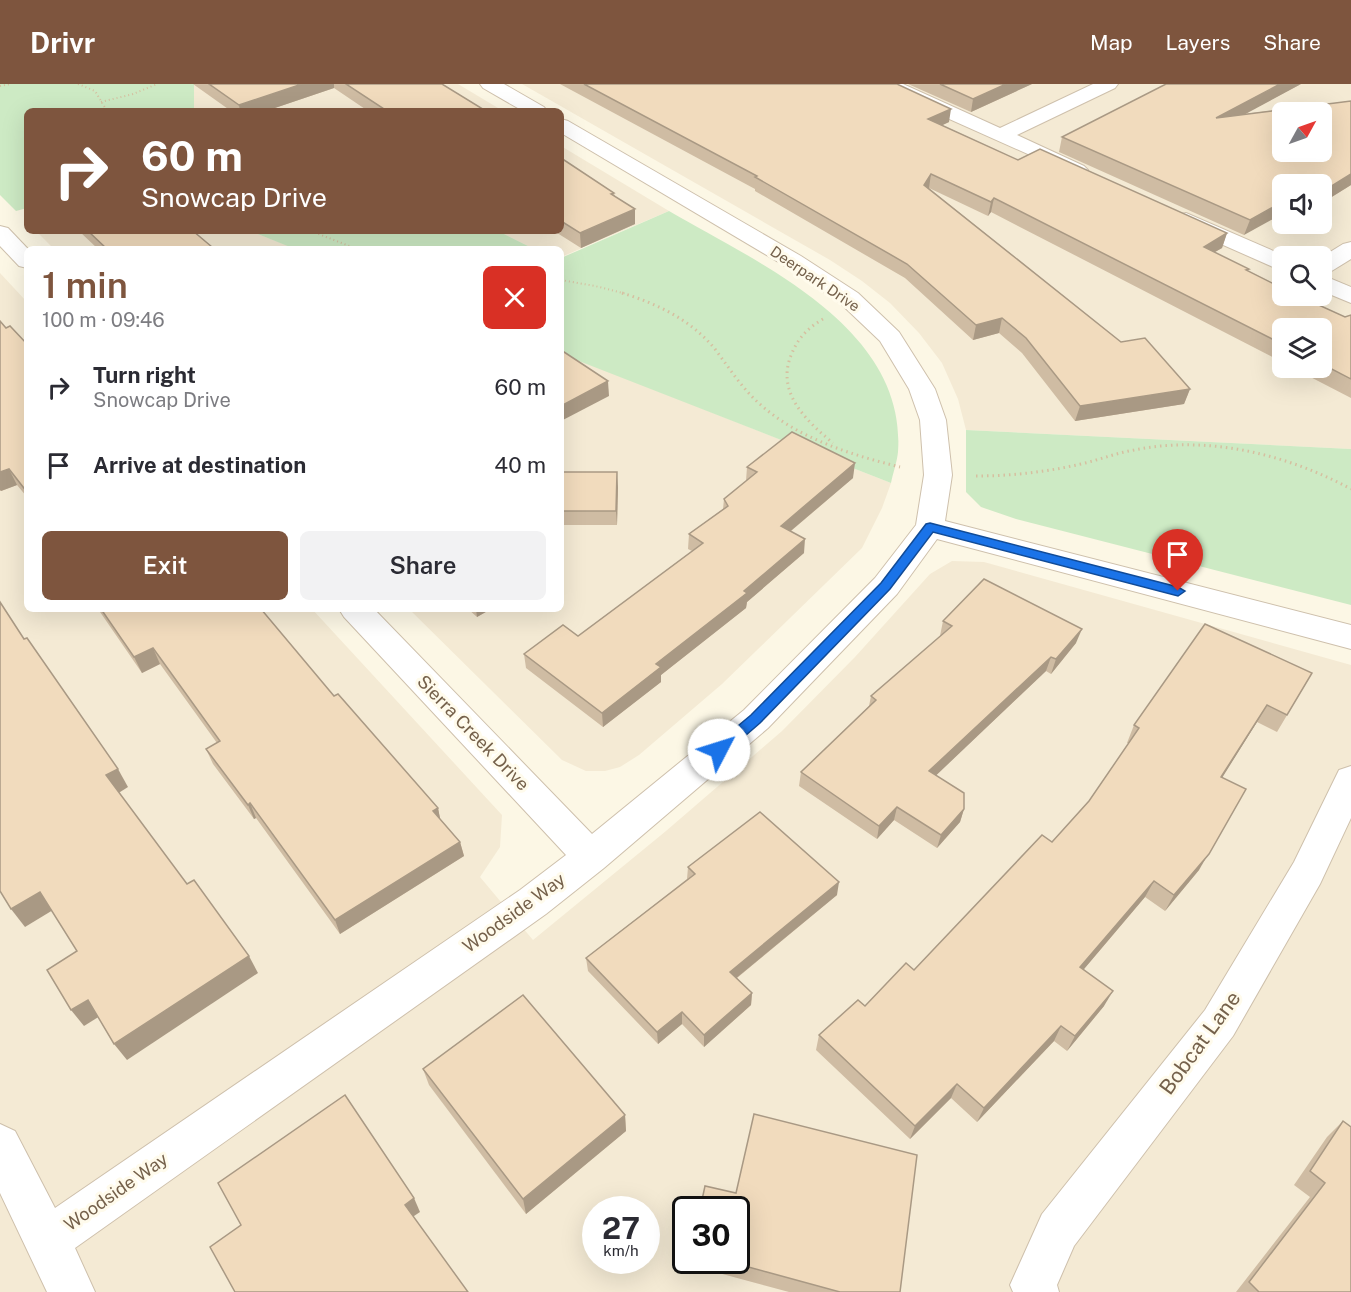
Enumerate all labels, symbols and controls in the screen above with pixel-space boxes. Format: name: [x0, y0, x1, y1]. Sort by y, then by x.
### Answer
text: Drivr: [30, 26, 95, 59]
text: Map: [1090, 30, 1133, 55]
text: Layers: [1166, 30, 1230, 55]
text: Share: [1263, 30, 1321, 55]
north arrow: [1272, 102, 1332, 162]
map controls: [1272, 102, 1332, 378]
text: 60 m: [141, 131, 243, 180]
icon: right: [42, 132, 120, 210]
button: sound: [1272, 174, 1332, 234]
text: Snowcap Drive: [141, 181, 327, 213]
street label: Deerpark Drive: [767, 242, 863, 315]
button: search: [1272, 246, 1332, 306]
text: 1 min: [42, 264, 128, 306]
button: close: [483, 266, 546, 329]
text: 100 m · 09:46: [42, 308, 165, 332]
button: layers: [1272, 318, 1332, 378]
text: Turn right: [93, 362, 196, 388]
icon: right: [42, 371, 75, 404]
text: 60 m: [495, 374, 546, 400]
text: Snowcap Drive: [93, 388, 231, 412]
icon: arrive: [42, 449, 75, 482]
text: Arrive at destination: [93, 452, 306, 478]
text: 40 m: [494, 452, 546, 478]
pin: [1152, 529, 1203, 591]
button: Exit: [42, 531, 288, 600]
button: Share: [300, 531, 546, 600]
icon: arrive: [1161, 538, 1194, 571]
street label: Sierra Creek Drive: [413, 671, 534, 795]
position arrow: [687, 718, 751, 782]
street label: Woodside Way: [458, 868, 569, 957]
street label: Bobcat Lane: [1154, 986, 1245, 1099]
street label: Woodside Way: [60, 1148, 172, 1235]
speed limit sign: 30: [672, 1196, 750, 1274]
text: 27: [602, 1210, 640, 1246]
text: km/h: [603, 1242, 639, 1259]

